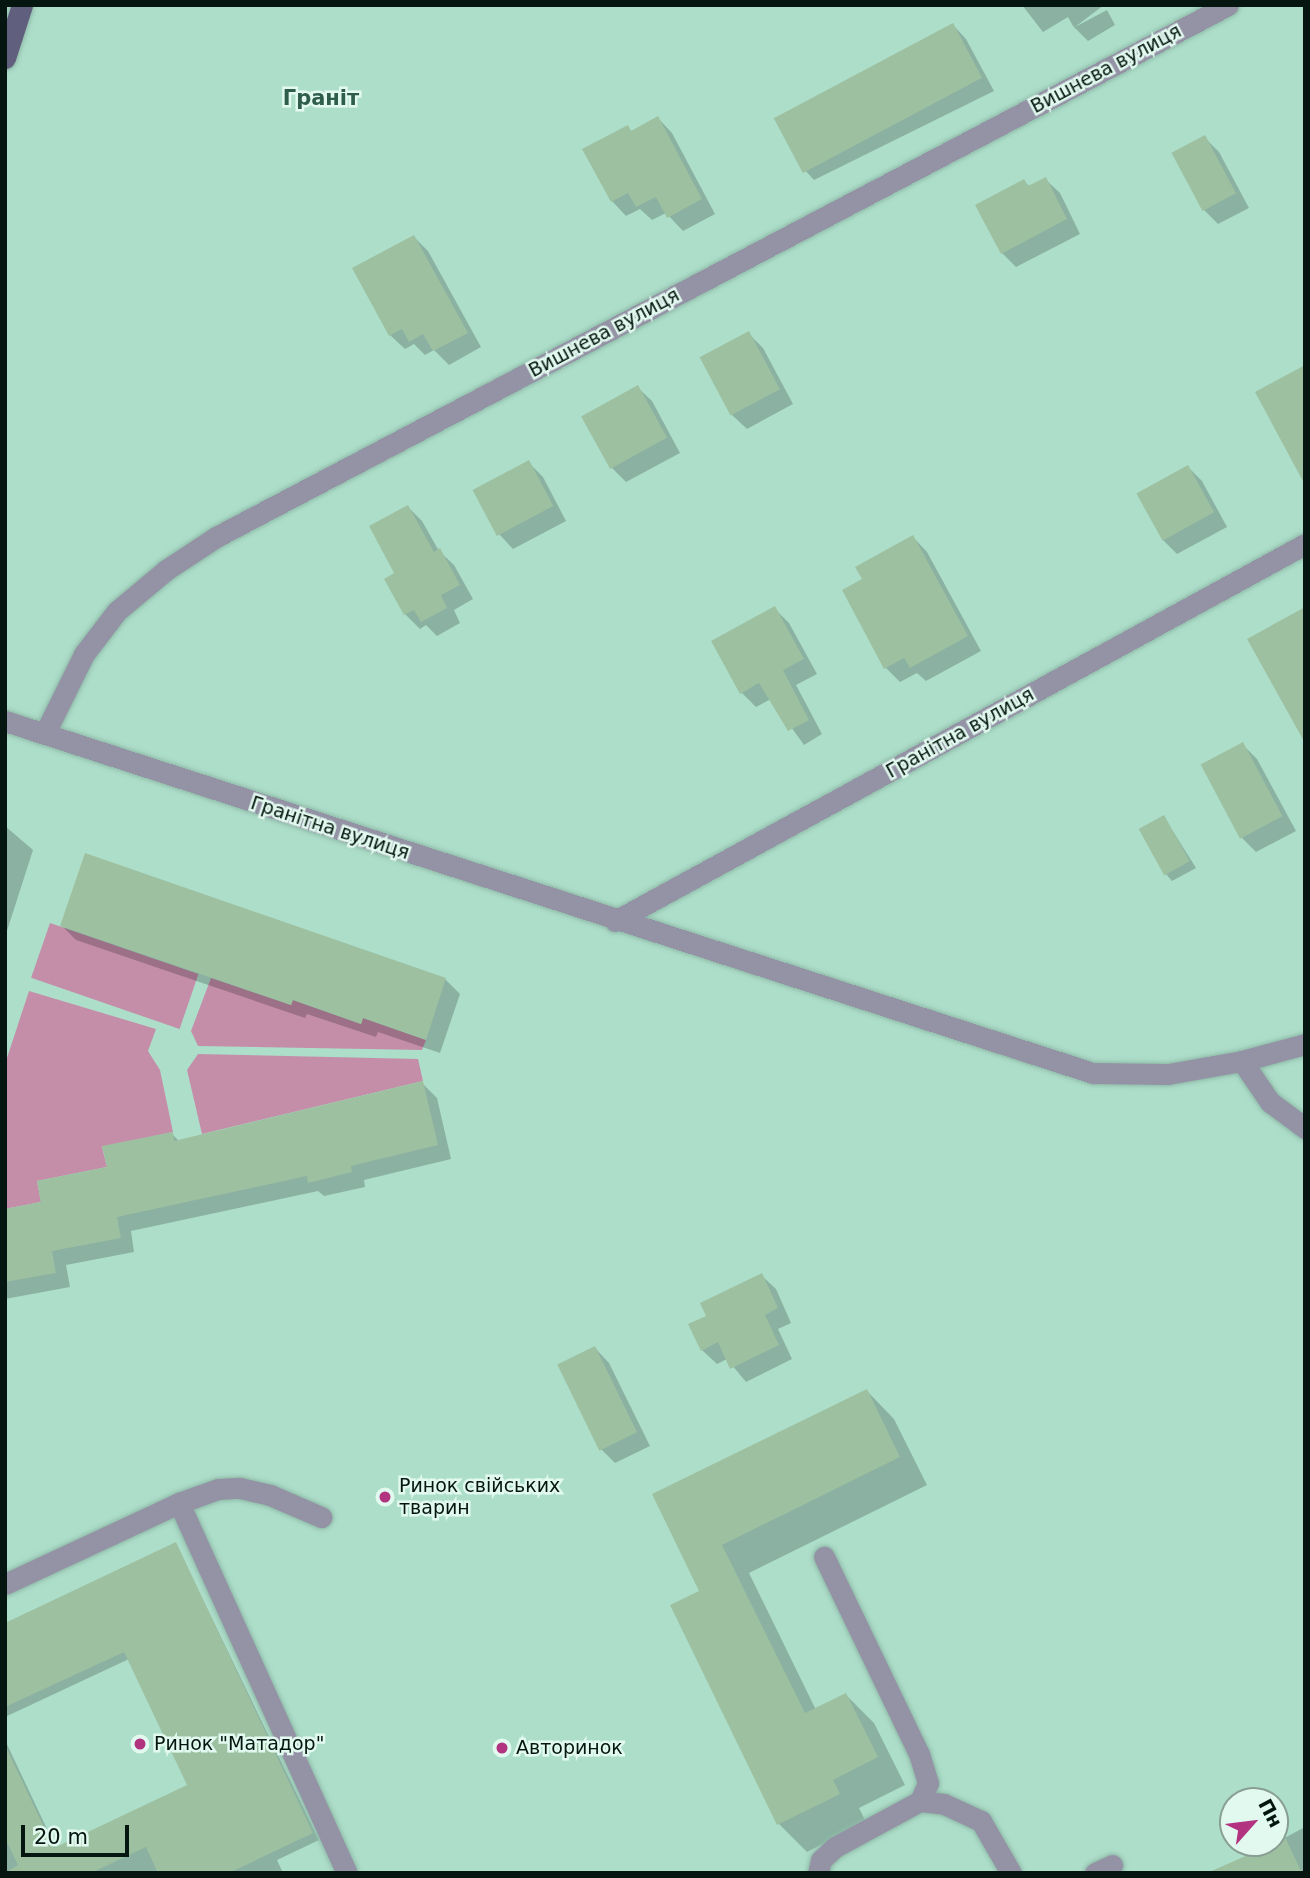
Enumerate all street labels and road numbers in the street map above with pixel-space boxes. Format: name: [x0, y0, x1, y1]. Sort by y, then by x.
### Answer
street label: Вишнева вулиця: [1027, 20, 1185, 118]
street label: Вишнева вулиця: [525, 284, 683, 382]
street label: Гранітна вулиця: [882, 683, 1038, 783]
street label: Гранітна вулиця: [248, 792, 412, 864]

